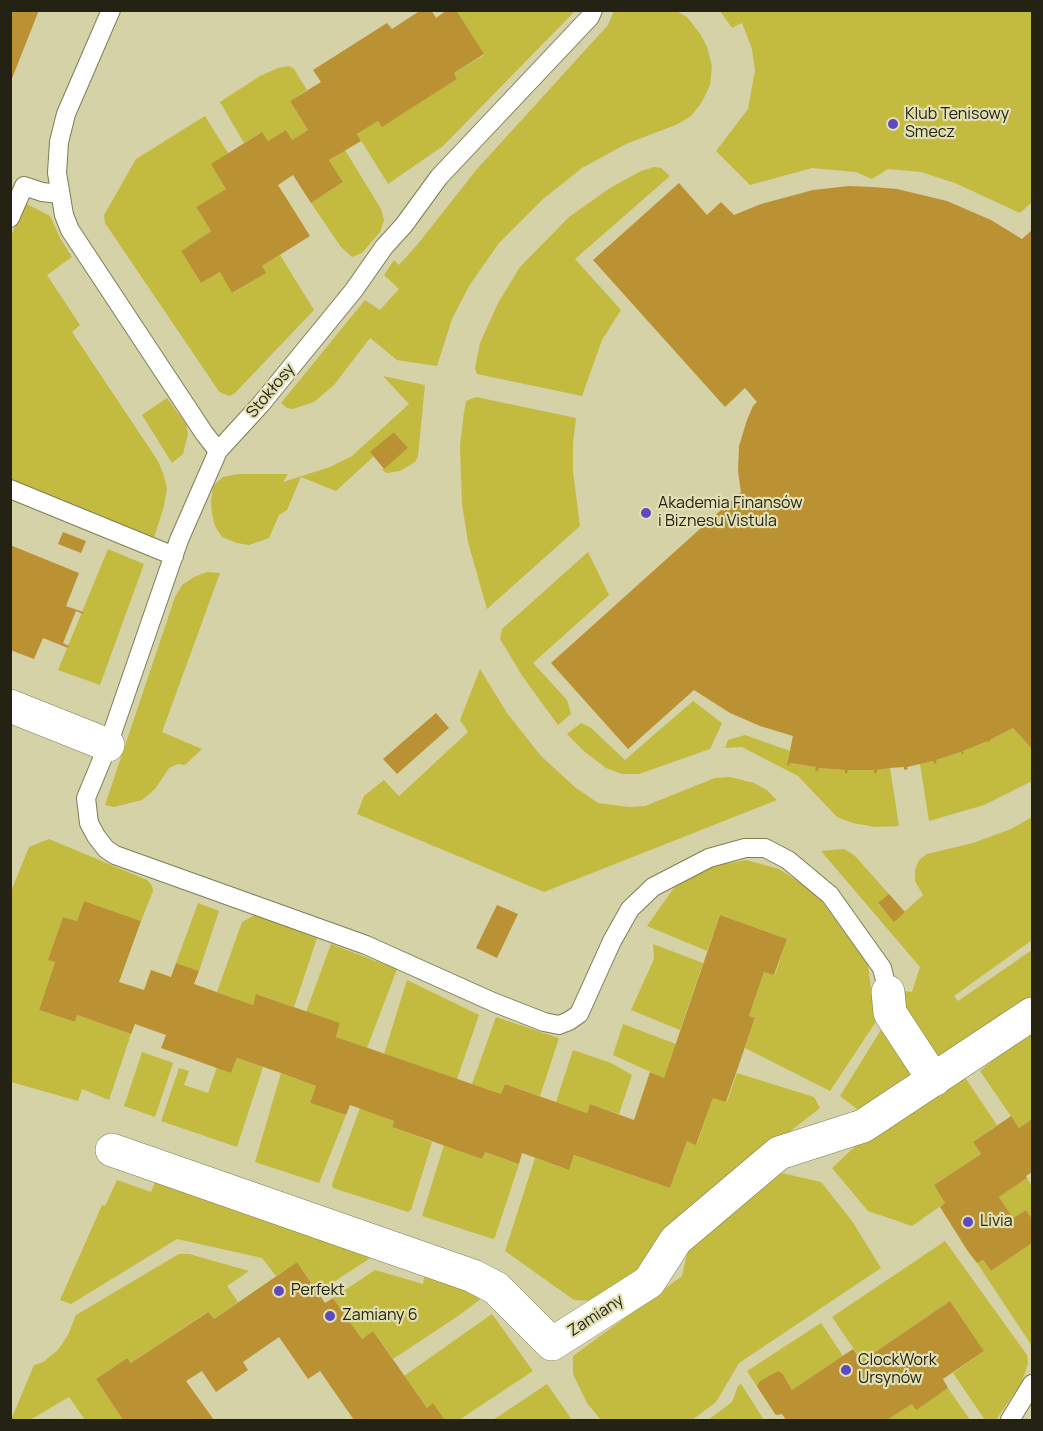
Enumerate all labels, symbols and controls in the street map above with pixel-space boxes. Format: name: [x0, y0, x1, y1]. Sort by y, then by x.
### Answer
place label: Klub Tenisowy Smecz: [905, 105, 1009, 143]
marker: Klub Tenisowy Smecz: [886, 117, 900, 131]
street label: Stokłosy: [243, 360, 299, 422]
place label: Akademia Finansów i Biznesu Vistula: [658, 494, 802, 532]
marker: Akademia Finansów i Biznesu Vistula: [639, 506, 653, 520]
place label: Livia: [980, 1212, 1013, 1232]
marker: Livia: [961, 1215, 975, 1229]
place label: Perfekt: [291, 1281, 345, 1301]
marker: Perfekt: [272, 1284, 286, 1298]
street label: Zamiany: [565, 1291, 627, 1341]
place label: Zamiany 6: [342, 1306, 418, 1326]
marker: Zamiany 6: [323, 1309, 337, 1323]
place label: ClockWork Ursynów: [858, 1351, 937, 1389]
marker: ClockWork Ursynów: [839, 1363, 853, 1377]

